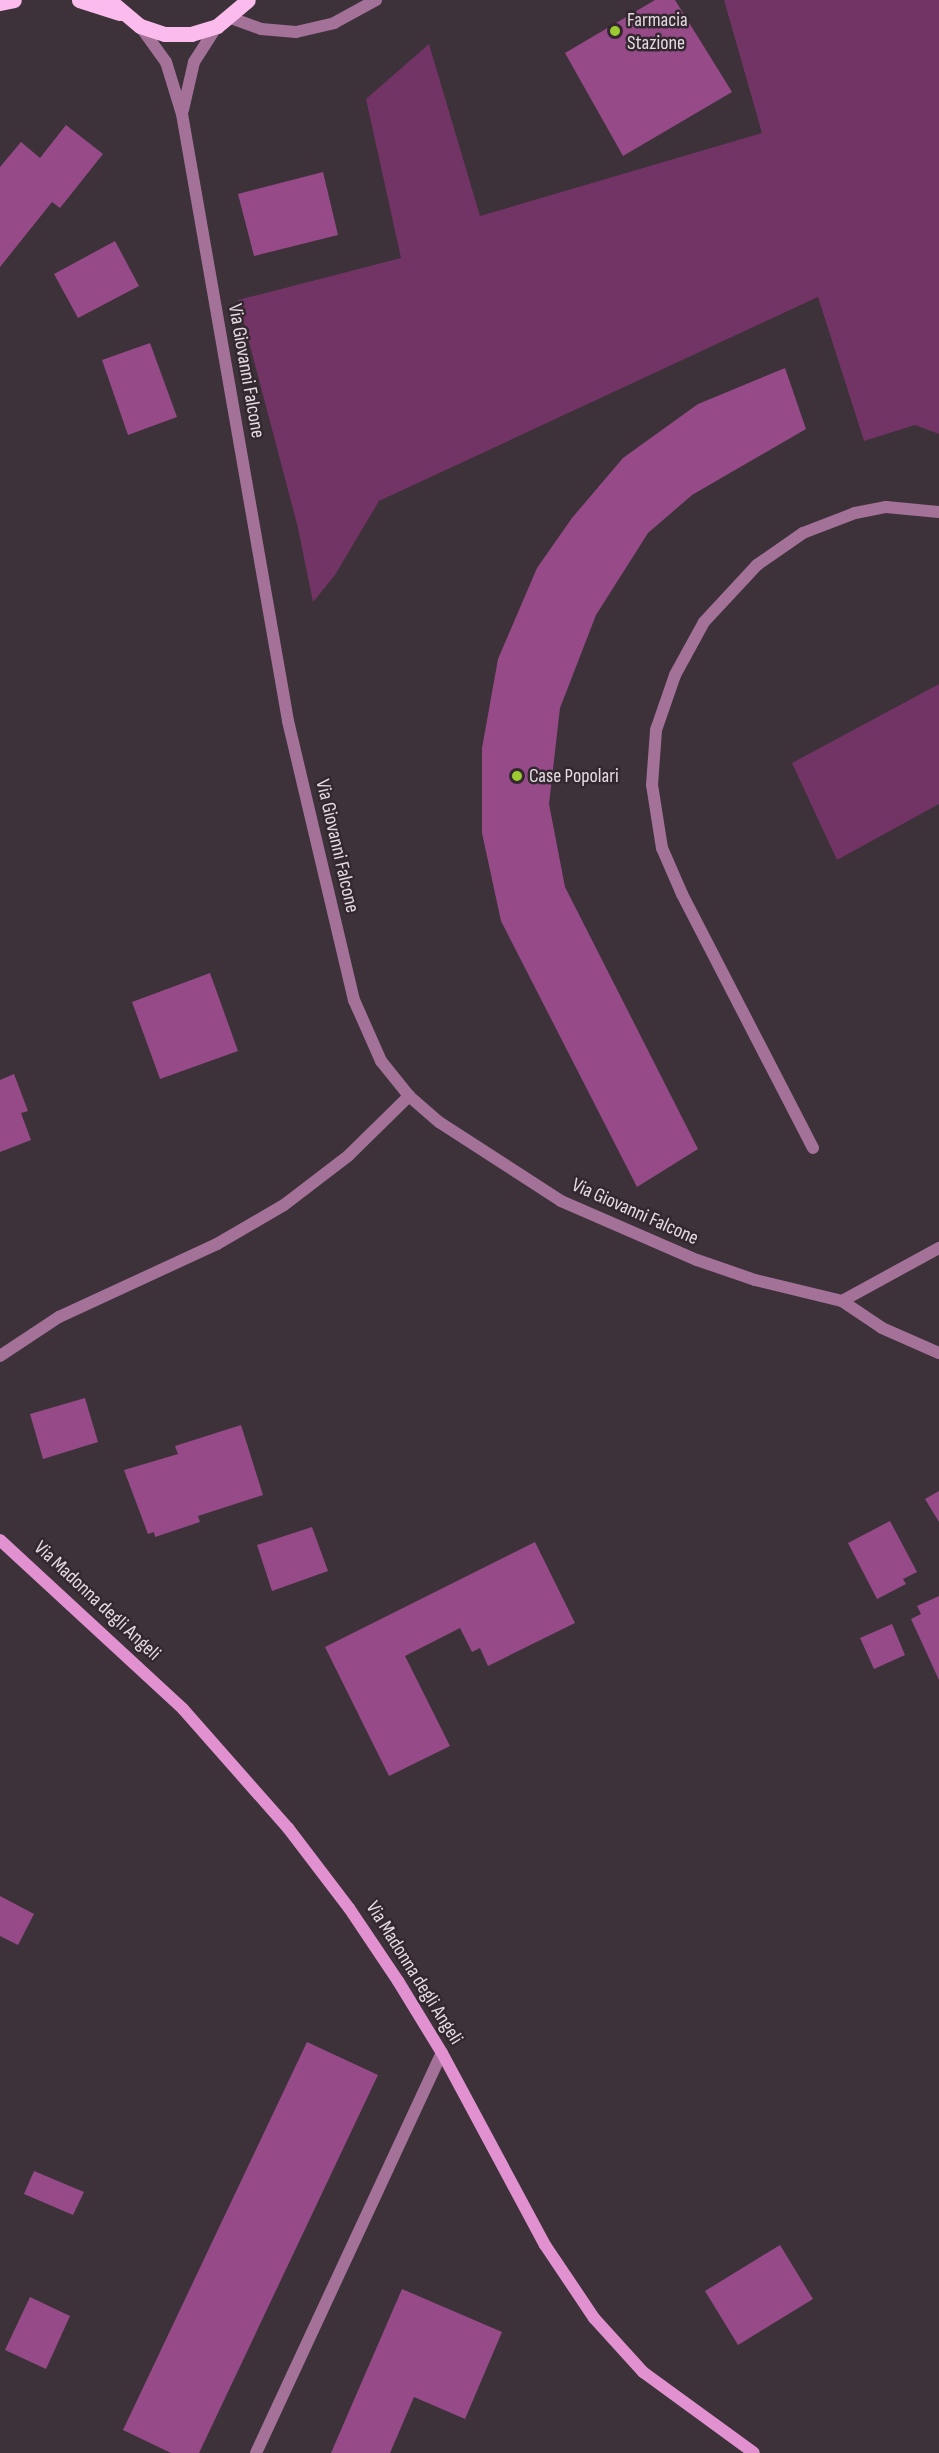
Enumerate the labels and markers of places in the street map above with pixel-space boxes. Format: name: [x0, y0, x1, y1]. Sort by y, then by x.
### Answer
place label: Farmacia Stazione: [627, 8, 688, 55]
marker: Farmacia Stazione: [608, 24, 622, 38]
place label: Case Popolari: [529, 764, 619, 788]
marker: Case Popolari: [510, 769, 524, 783]

